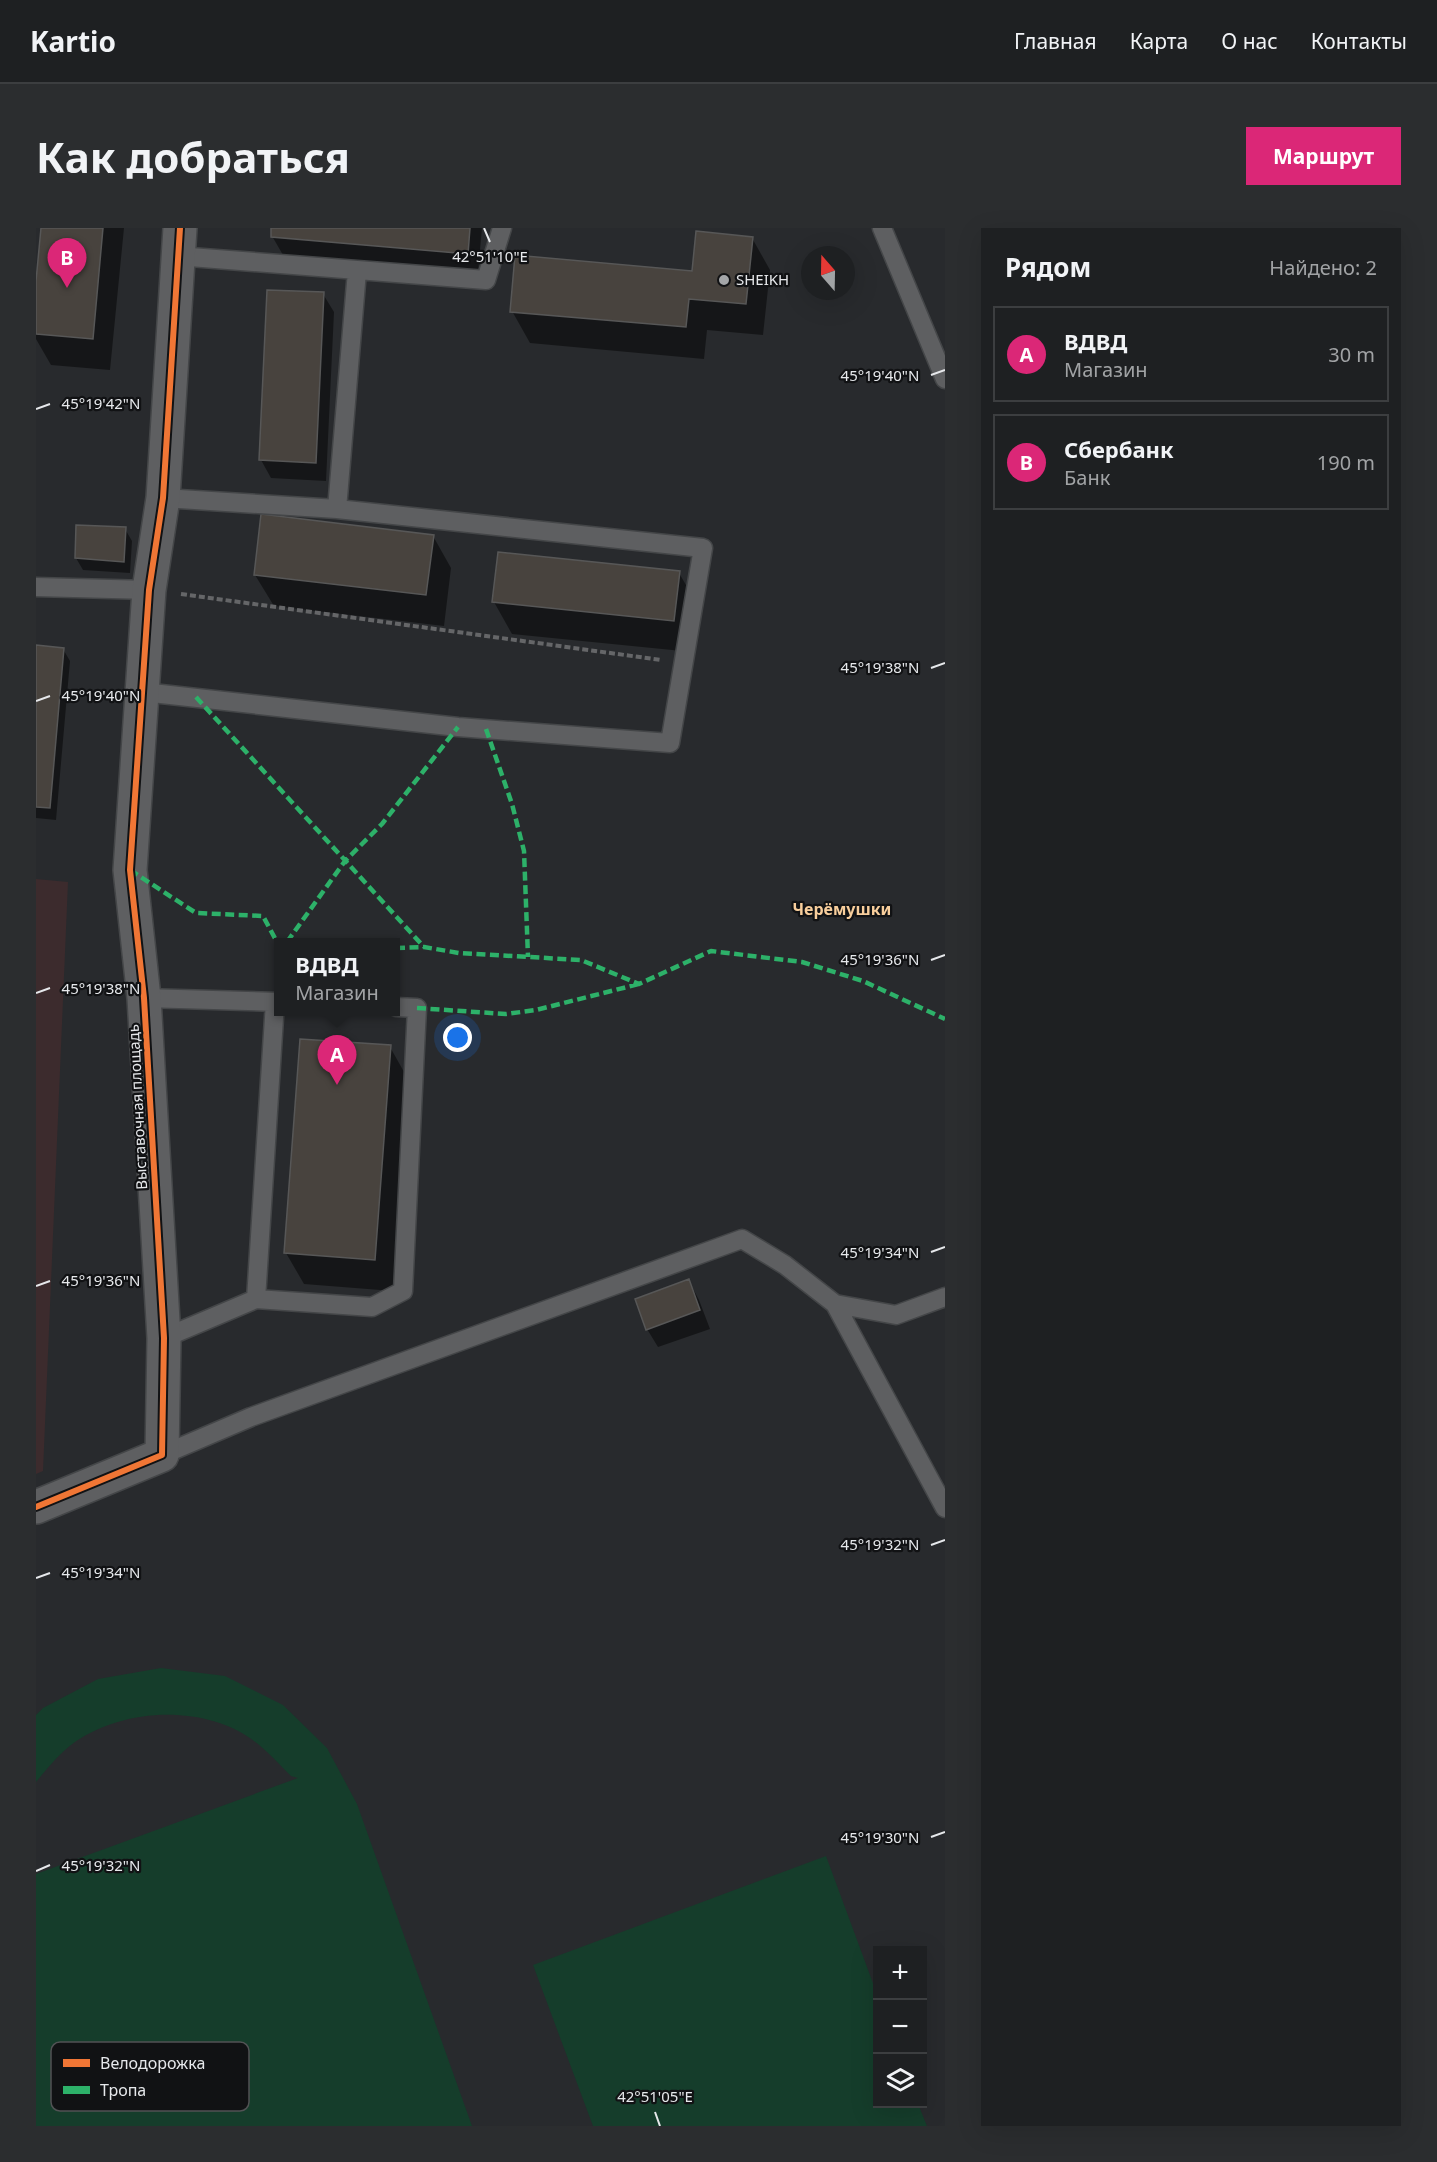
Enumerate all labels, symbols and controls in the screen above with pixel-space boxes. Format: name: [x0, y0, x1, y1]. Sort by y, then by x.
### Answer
text: Kartio: [30, 22, 116, 60]
text: Главная: [1014, 27, 1097, 55]
text: Карта: [1130, 27, 1188, 55]
text: О нас: [1221, 27, 1278, 55]
text: Контакты: [1311, 27, 1407, 55]
button: Маршрут: [1246, 127, 1401, 185]
text: Как добраться: [36, 128, 350, 185]
pin: B: [48, 238, 87, 288]
text: 42°51'10"E: [452, 246, 528, 266]
north arrow: [801, 246, 855, 300]
text: Рядом: [1005, 249, 1091, 285]
text: Найдено: 2: [1269, 254, 1377, 281]
place label: SHEIKH: [736, 269, 789, 289]
marker: SHEIKH: [717, 273, 731, 287]
text: ВДВД: [1064, 326, 1127, 356]
text: A: [1020, 341, 1033, 368]
text: 30 m: [1328, 341, 1375, 368]
text: Магазин: [1064, 356, 1148, 383]
text: 45°19'40"N: [841, 365, 919, 385]
text: 45°19'42"N: [62, 393, 140, 413]
text: Сбербанк: [1064, 434, 1174, 464]
text: B: [1020, 449, 1033, 476]
text: 190 m: [1317, 449, 1375, 476]
text: Банк: [1064, 464, 1110, 491]
text: 45°19'38"N: [841, 657, 919, 677]
text: 45°19'40"N: [62, 685, 140, 705]
district label: Черёмушки: [793, 898, 891, 920]
popup: [274, 938, 400, 1016]
text: ВДВД: [295, 949, 358, 979]
text: 45°19'36"N: [841, 949, 919, 969]
text: 45°19'38"N: [62, 978, 140, 998]
text: Магазин: [295, 979, 379, 1006]
your location: [443, 1023, 472, 1052]
street label: Выставочная площадь: [123, 1024, 151, 1190]
pin: A: [318, 1036, 356, 1085]
text: 45°19'34"N: [841, 1242, 919, 1262]
text: 45°19'36"N: [62, 1270, 140, 1290]
text: 45°19'32"N: [841, 1534, 919, 1554]
text: 45°19'34"N: [62, 1562, 140, 1582]
text: 45°19'30"N: [841, 1827, 919, 1847]
text: 45°19'32"N: [62, 1855, 140, 1875]
map controls: [873, 1946, 927, 2108]
button: +: [873, 1946, 927, 2000]
button: −: [873, 2000, 927, 2054]
legend: [51, 2042, 249, 2111]
text: Велодорожка: [100, 2052, 205, 2074]
button: layers: [873, 2054, 927, 2108]
text: Тропа: [100, 2079, 146, 2101]
text: 42°51'05"E: [617, 2086, 693, 2106]

